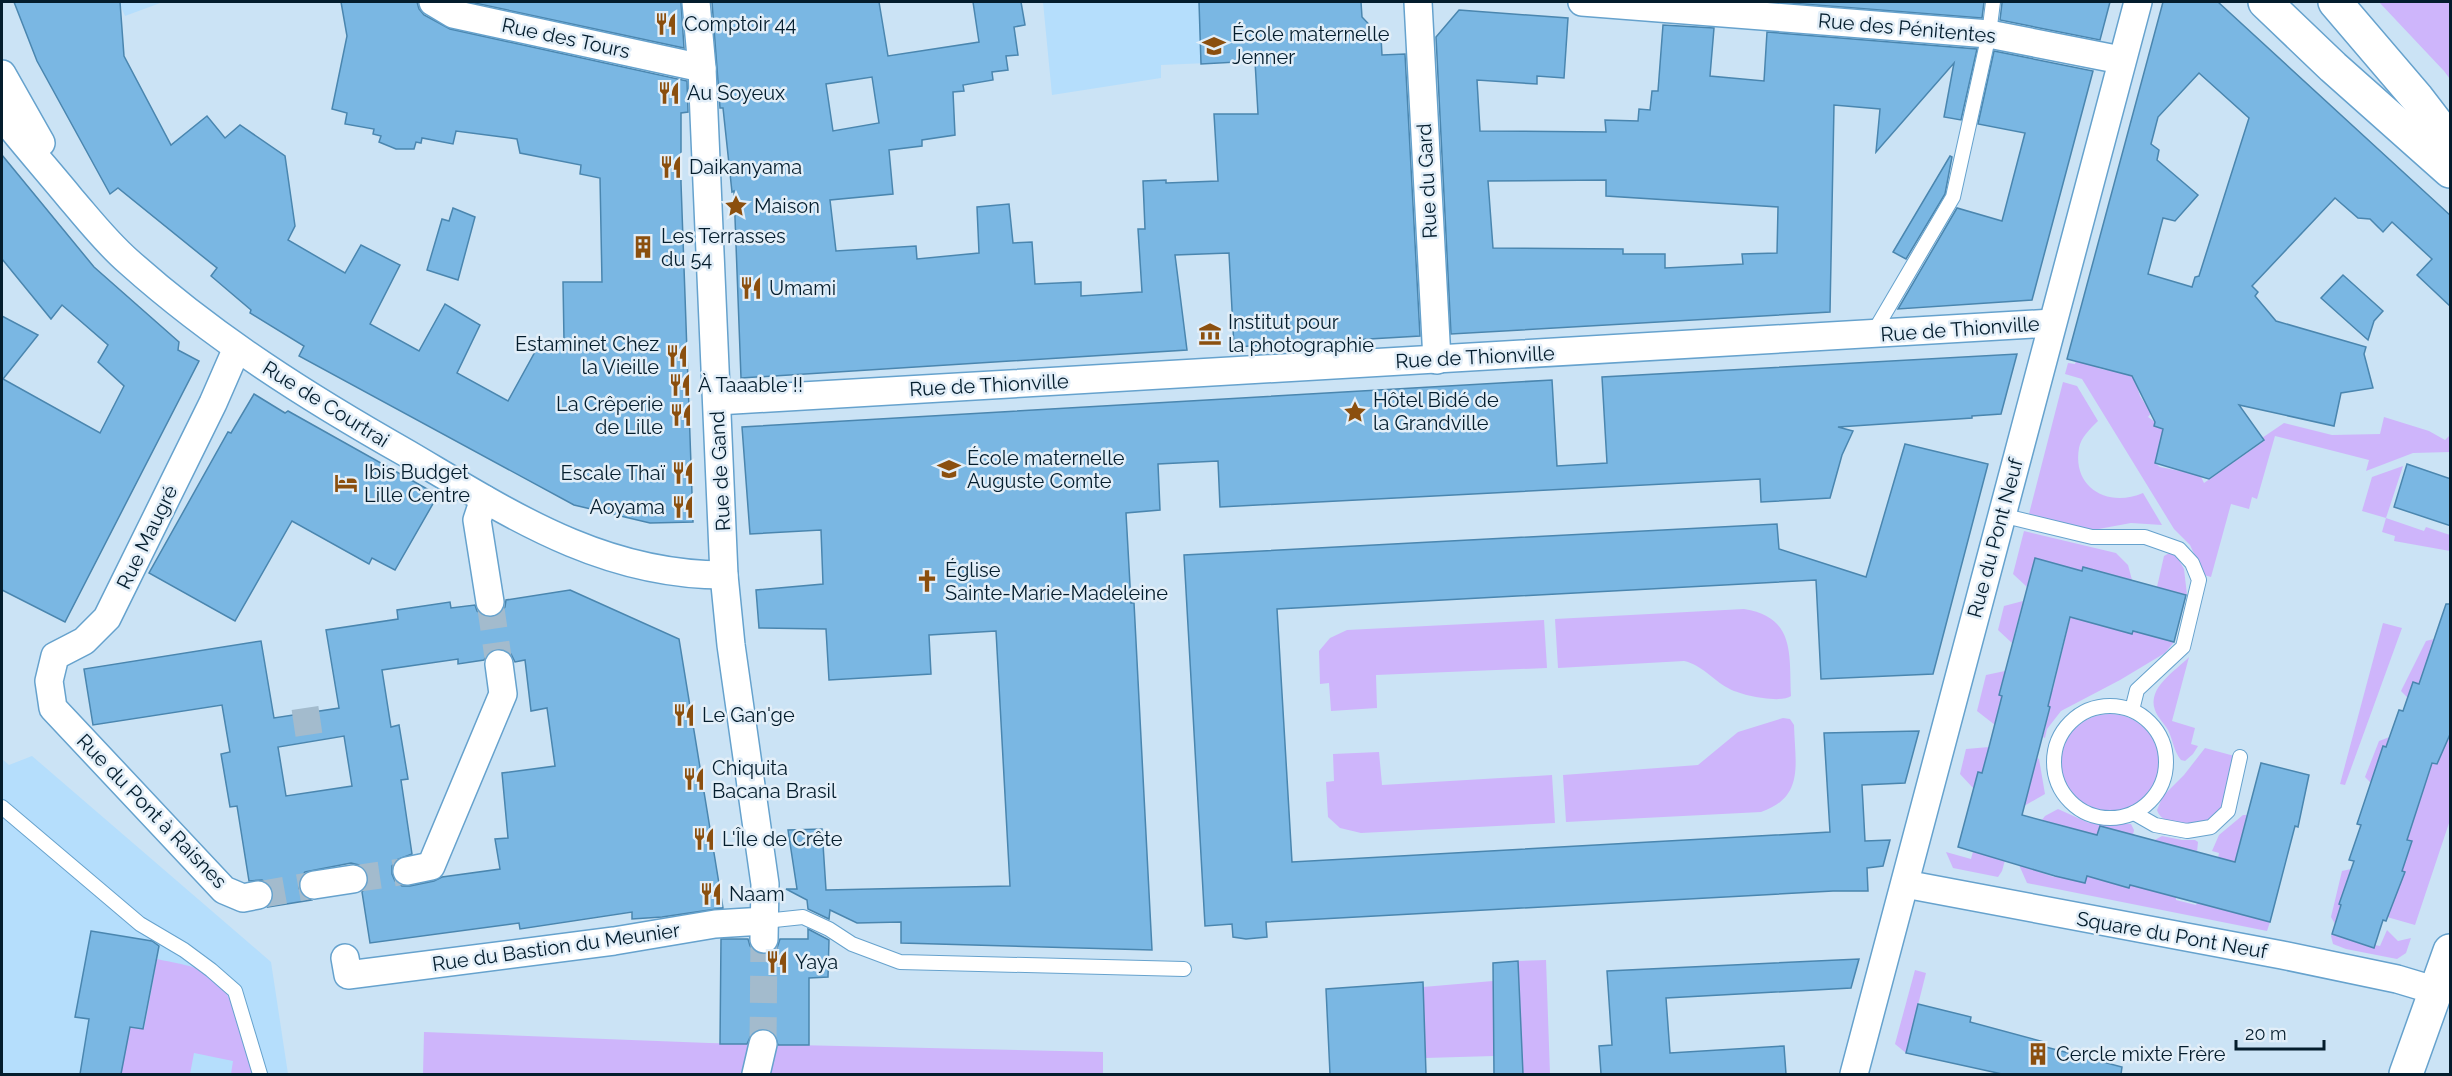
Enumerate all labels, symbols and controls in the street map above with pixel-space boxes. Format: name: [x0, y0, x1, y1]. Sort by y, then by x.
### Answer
street label: Rue des Pénitentes: [1817, 8, 1997, 48]
restaurant icon: Comptoir 44: [653, 11, 679, 37]
place label: Comptoir 44: [684, 12, 797, 36]
street label: Rue des Tours: [500, 13, 632, 63]
place label: École maternelle Jenner: [1232, 22, 1390, 69]
school or university icon: École maternelle Jenner: [1201, 33, 1227, 59]
restaurant icon: Au Soyeux: [656, 80, 682, 106]
place label: Au Soyeux: [687, 81, 785, 105]
street label: Rue du Gard: [1412, 123, 1442, 239]
restaurant icon: Daikanyama: [658, 154, 684, 180]
place label: Daikanyama: [689, 155, 802, 179]
place icon: Maison: [723, 193, 749, 219]
place label: Maison: [754, 194, 820, 218]
place label: Les Terrasses du 54: [661, 224, 786, 271]
building icon: Les Terrasses du 54: [630, 234, 656, 260]
restaurant icon: Umami: [738, 275, 764, 301]
place label: Umami: [769, 276, 836, 300]
place label: Institut pour la photographie: [1228, 310, 1374, 357]
street label: Rue de Thionville: [1880, 311, 2041, 347]
museum icon: Institut pour la photographie: [1197, 321, 1223, 347]
place label: Estaminet Chez la Vieille: [515, 332, 659, 379]
street label: Rue de Thionville: [1395, 341, 1556, 373]
restaurant icon: Estaminet Chez la Vieille: [664, 343, 690, 369]
street label: Rue de Courtrai: [258, 356, 394, 452]
street label: Rue de Thionville: [909, 369, 1070, 401]
restaurant icon: À Taaable !!: [667, 372, 693, 398]
place label: À Taaable !!: [698, 373, 803, 397]
place label: Hôtel Bidé de la Grandville: [1373, 388, 1499, 435]
place label: La Crêperie de Lille: [556, 392, 663, 439]
place icon: Hôtel Bidé de la Grandville: [1342, 399, 1368, 425]
restaurant icon: La Crêperie de Lille: [668, 402, 694, 428]
street label: Rue de Gand: [705, 410, 735, 532]
place label: École maternelle Auguste Comte: [967, 446, 1125, 493]
street label: Rue du Pont Neuf: [1962, 454, 2028, 620]
school or university icon: École maternelle Auguste Comte: [936, 456, 962, 482]
place label: Ibis Budget Lille Centre: [364, 460, 470, 507]
restaurant icon: Escale Thaï: [670, 460, 696, 486]
place label: Escale Thaï: [561, 461, 666, 485]
hotel icon: Ibis Budget Lille Centre: [333, 470, 359, 496]
street label: Rue Maugré: [112, 481, 183, 593]
restaurant icon: Aoyama: [670, 494, 696, 520]
place label: Aoyama: [590, 495, 665, 519]
place label: Église Sainte-Marie-Madeleine: [945, 558, 1168, 605]
church icon: Église Sainte-Marie-Madeleine: [914, 568, 940, 594]
restaurant icon: Le Gan'ge: [671, 702, 697, 728]
place label: Le Gan'ge: [702, 703, 795, 727]
street label: Rue du Pont à Raisnes: [72, 729, 232, 893]
place label: Chiquita Bacana Brasil: [712, 756, 837, 803]
restaurant icon: Chiquita Bacana Brasil: [681, 766, 707, 792]
restaurant icon: L'Île de Crête: [691, 826, 717, 852]
place label: L'Île de Crête: [722, 827, 843, 851]
restaurant icon: Naam: [698, 881, 724, 907]
place label: Naam: [729, 882, 785, 906]
street label: Square du Pont Neuf: [2075, 906, 2271, 964]
street label: Rue du Bastion du Meunier: [431, 918, 681, 976]
restaurant icon: Yaya: [764, 949, 790, 975]
place label: Yaya: [795, 950, 838, 974]
scale bar: [2236, 1013, 2324, 1051]
text: 20 m: [2245, 1023, 2287, 1044]
building icon: Cercle mixte Frère: [2025, 1041, 2051, 1067]
place label: Cercle mixte Frère: [2056, 1042, 2226, 1066]

